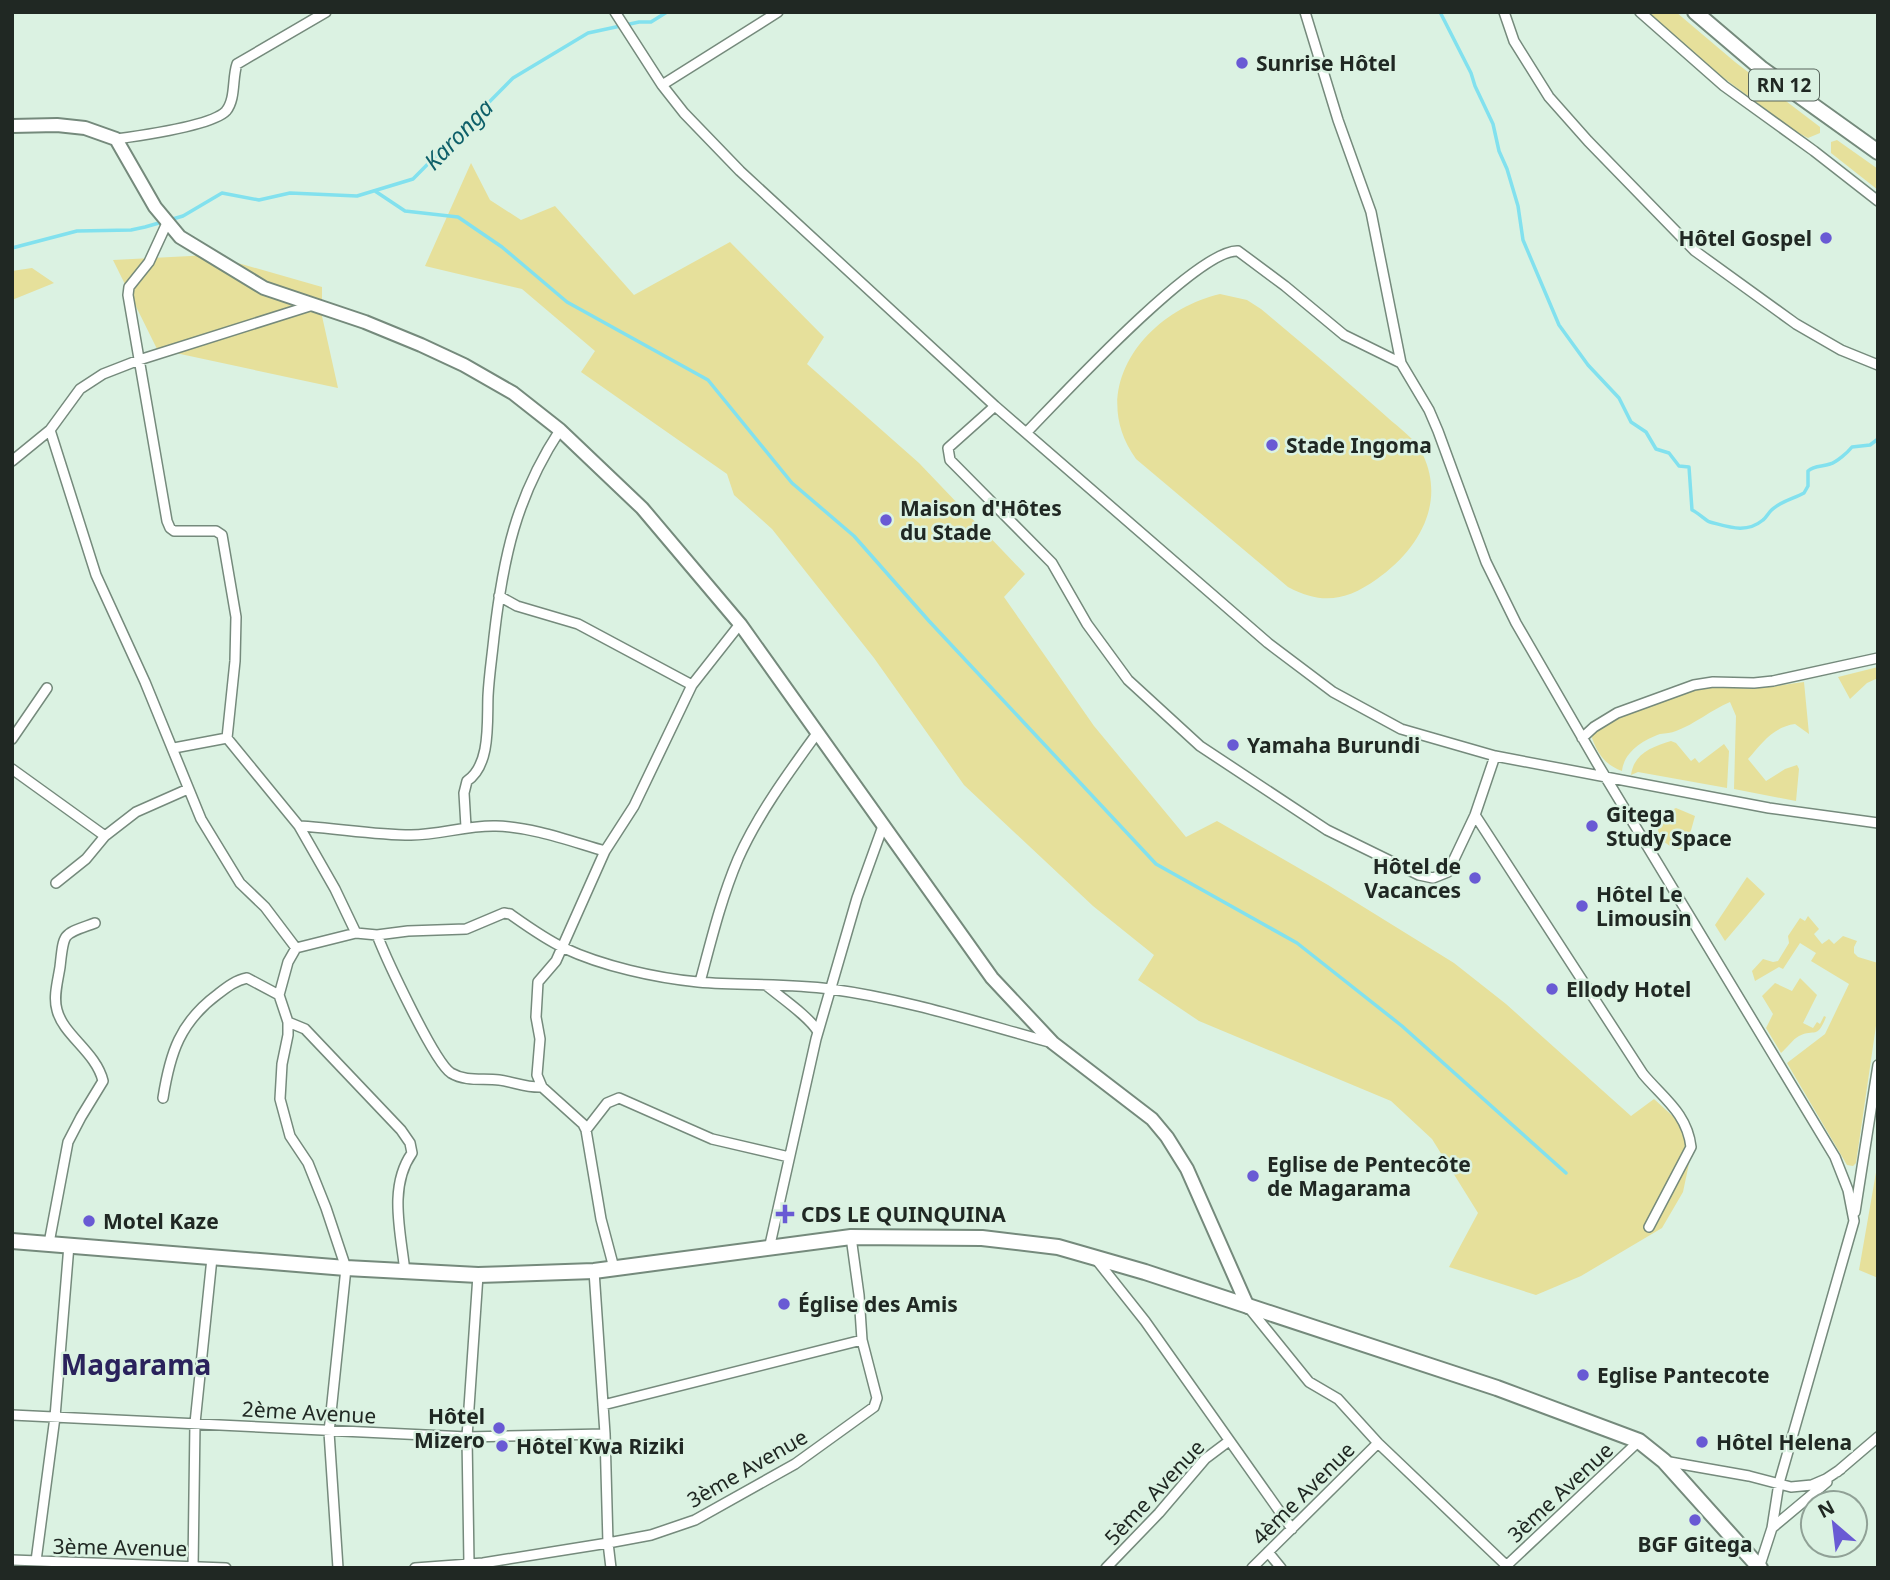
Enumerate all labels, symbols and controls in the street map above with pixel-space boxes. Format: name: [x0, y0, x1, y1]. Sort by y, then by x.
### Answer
place label: Sunrise Hôtel: [1256, 49, 1396, 77]
marker: Sunrise Hôtel: [1234, 55, 1250, 71]
road number: RN 12: [1749, 69, 1819, 100]
water label: Karonga: [416, 91, 500, 177]
place label: Hôtel Gospel: [1679, 224, 1812, 252]
marker: Hôtel Gospel: [1818, 230, 1834, 246]
place label: Stade Ingoma: [1286, 431, 1432, 459]
marker: Stade Ingoma: [1264, 437, 1280, 453]
place label: Maison d'Hôtes du Stade: [900, 494, 1062, 546]
marker: Maison d'Hôtes du Stade: [878, 512, 894, 528]
place label: Yamaha Burundi: [1247, 731, 1420, 759]
marker: Yamaha Burundi: [1225, 737, 1241, 753]
place label: Gitega Study Space: [1606, 800, 1732, 852]
marker: Gitega Study Space: [1584, 818, 1600, 834]
place label: Hôtel de Vacances: [1364, 852, 1461, 904]
marker: Hôtel de Vacances: [1467, 870, 1483, 886]
place label: Hôtel Le Limousin: [1596, 880, 1692, 932]
marker: Hôtel Le Limousin: [1574, 898, 1590, 914]
place label: Ellody Hotel: [1566, 975, 1691, 1003]
marker: Ellody Hotel: [1544, 981, 1560, 997]
place label: Eglise de Pentecôte de Magarama: [1267, 1150, 1471, 1202]
marker: Eglise de Pentecôte de Magarama: [1245, 1168, 1261, 1184]
place label: CDS LE QUINQUINA: [801, 1200, 1006, 1228]
marker: CDS LE QUINQUINA: [775, 1204, 795, 1224]
place label: Motel Kaze: [103, 1207, 219, 1235]
marker: Motel Kaze: [81, 1213, 97, 1229]
place label: Église des Amis: [798, 1290, 958, 1318]
marker: Église des Amis: [776, 1296, 792, 1312]
district label: Magarama: [61, 1345, 211, 1383]
place label: Eglise Pantecote: [1597, 1361, 1770, 1389]
marker: Eglise Pantecote: [1575, 1367, 1591, 1383]
street label: 2ème Avenue: [241, 1394, 377, 1430]
place label: Hôtel Mizero: [414, 1402, 485, 1454]
marker: Hôtel Mizero: [491, 1420, 507, 1436]
street label: 3ème Avenue: [682, 1422, 812, 1514]
place label: Hôtel Helena: [1716, 1428, 1852, 1456]
place label: Hôtel Kwa Riziki: [516, 1432, 685, 1460]
street label: 5ème Avenue: [1098, 1433, 1210, 1551]
marker: Hôtel Helena: [1694, 1434, 1710, 1450]
street label: 4ème Avenue: [1246, 1436, 1360, 1550]
street label: 3ème Avenue: [1501, 1436, 1619, 1548]
marker: Hôtel Kwa Riziki: [494, 1438, 510, 1454]
north arrow: [1799, 1489, 1869, 1559]
text: N: [1813, 1494, 1839, 1524]
marker: BGF Gitega: [1687, 1512, 1703, 1528]
place label: BGF Gitega: [1637, 1530, 1753, 1558]
street label: 3ème Avenue: [53, 1532, 187, 1562]

